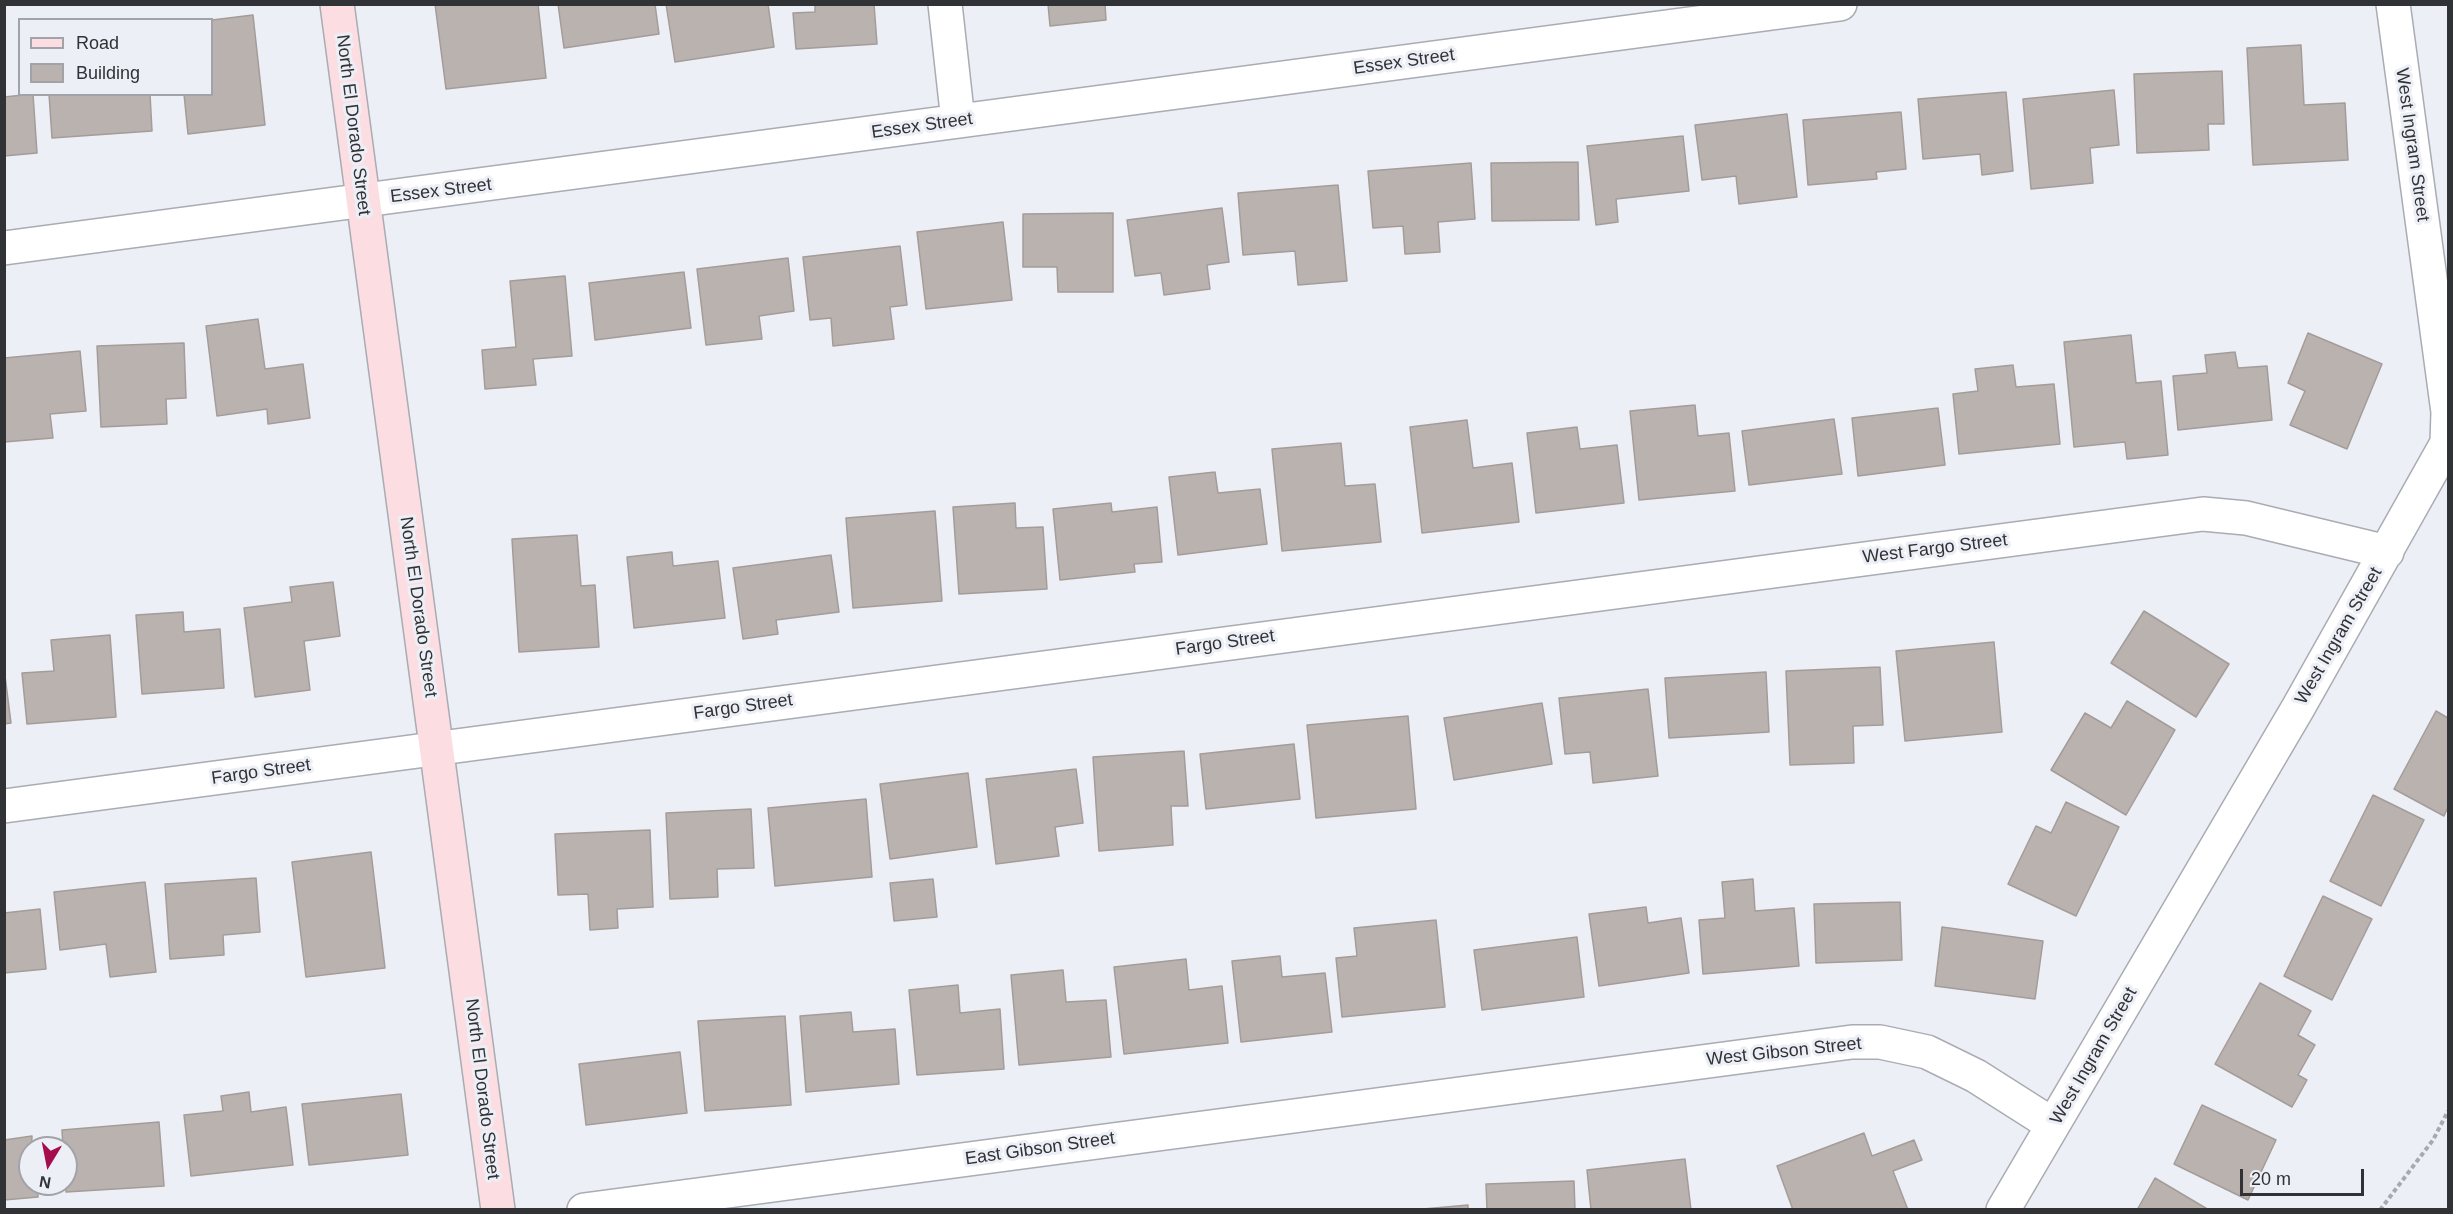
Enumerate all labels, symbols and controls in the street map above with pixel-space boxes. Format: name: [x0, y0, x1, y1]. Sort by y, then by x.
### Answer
legend: [18, 18, 213, 96]
text: Road: [76, 33, 119, 53]
street label: North El Dorado Street: [331, 33, 375, 217]
street label: Essex Street: [1352, 44, 1456, 80]
text: Building: [76, 63, 140, 83]
street label: West Ingram Street: [2391, 67, 2433, 223]
street label: Essex Street: [870, 108, 974, 144]
street label: Essex Street: [389, 174, 493, 208]
street label: North El Dorado Street: [395, 515, 441, 699]
street label: West Fargo Street: [1861, 529, 2009, 569]
street label: West Ingram Street: [2291, 564, 2387, 708]
street label: Fargo Street: [1174, 625, 1276, 661]
street label: Fargo Street: [692, 689, 794, 725]
street label: Fargo Street: [210, 754, 312, 790]
street label: West Ingram Street: [2046, 984, 2142, 1128]
street label: North El Dorado Street: [460, 997, 504, 1181]
street label: West Gibson Street: [1705, 1033, 1863, 1071]
street label: East Gibson Street: [964, 1128, 1116, 1170]
north arrow: [18, 1136, 78, 1196]
scale bar: [2243, 1157, 2368, 1195]
text: 20 m: [2251, 1169, 2291, 1189]
text: N: [38, 1173, 52, 1192]

